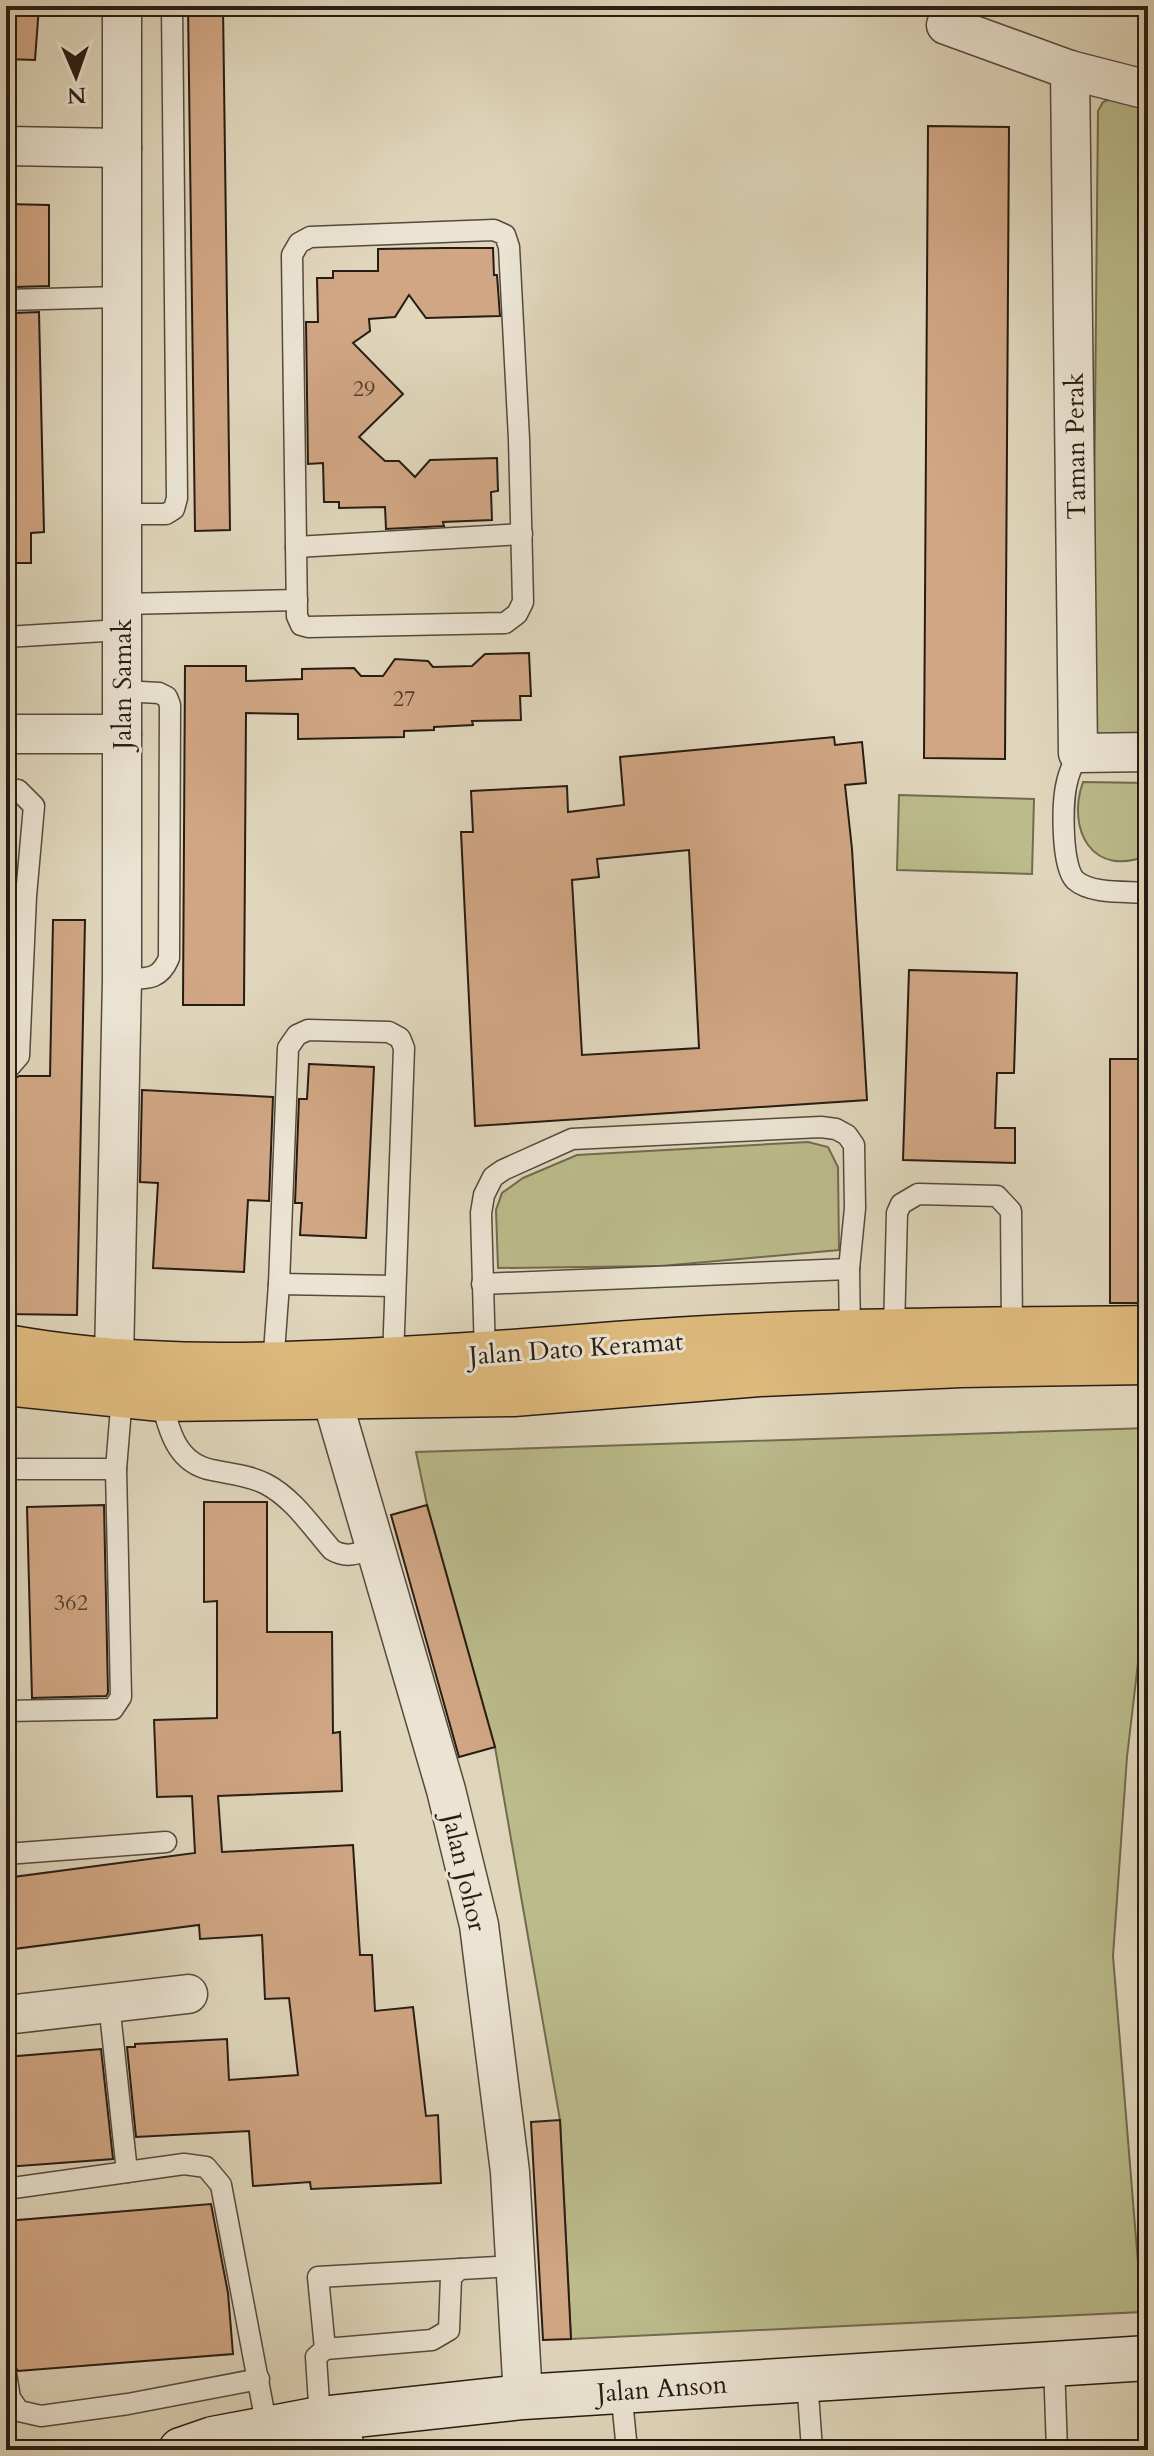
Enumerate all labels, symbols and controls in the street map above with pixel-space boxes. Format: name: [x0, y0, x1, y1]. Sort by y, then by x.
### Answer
north arrow: [36, 36, 116, 116]
text: N: [67, 80, 87, 110]
street label: Taman Perak: [1057, 372, 1094, 520]
house number: 29: [353, 374, 375, 404]
street label: Jalan Samak: [105, 618, 140, 754]
house number: 27: [393, 684, 415, 714]
street label: Jalan Dato Keramat: [464, 1324, 684, 1374]
house number: 362: [54, 1588, 88, 1618]
street label: Jalan Johor: [433, 1806, 495, 1935]
street label: Jalan Anson: [592, 2366, 729, 2411]

